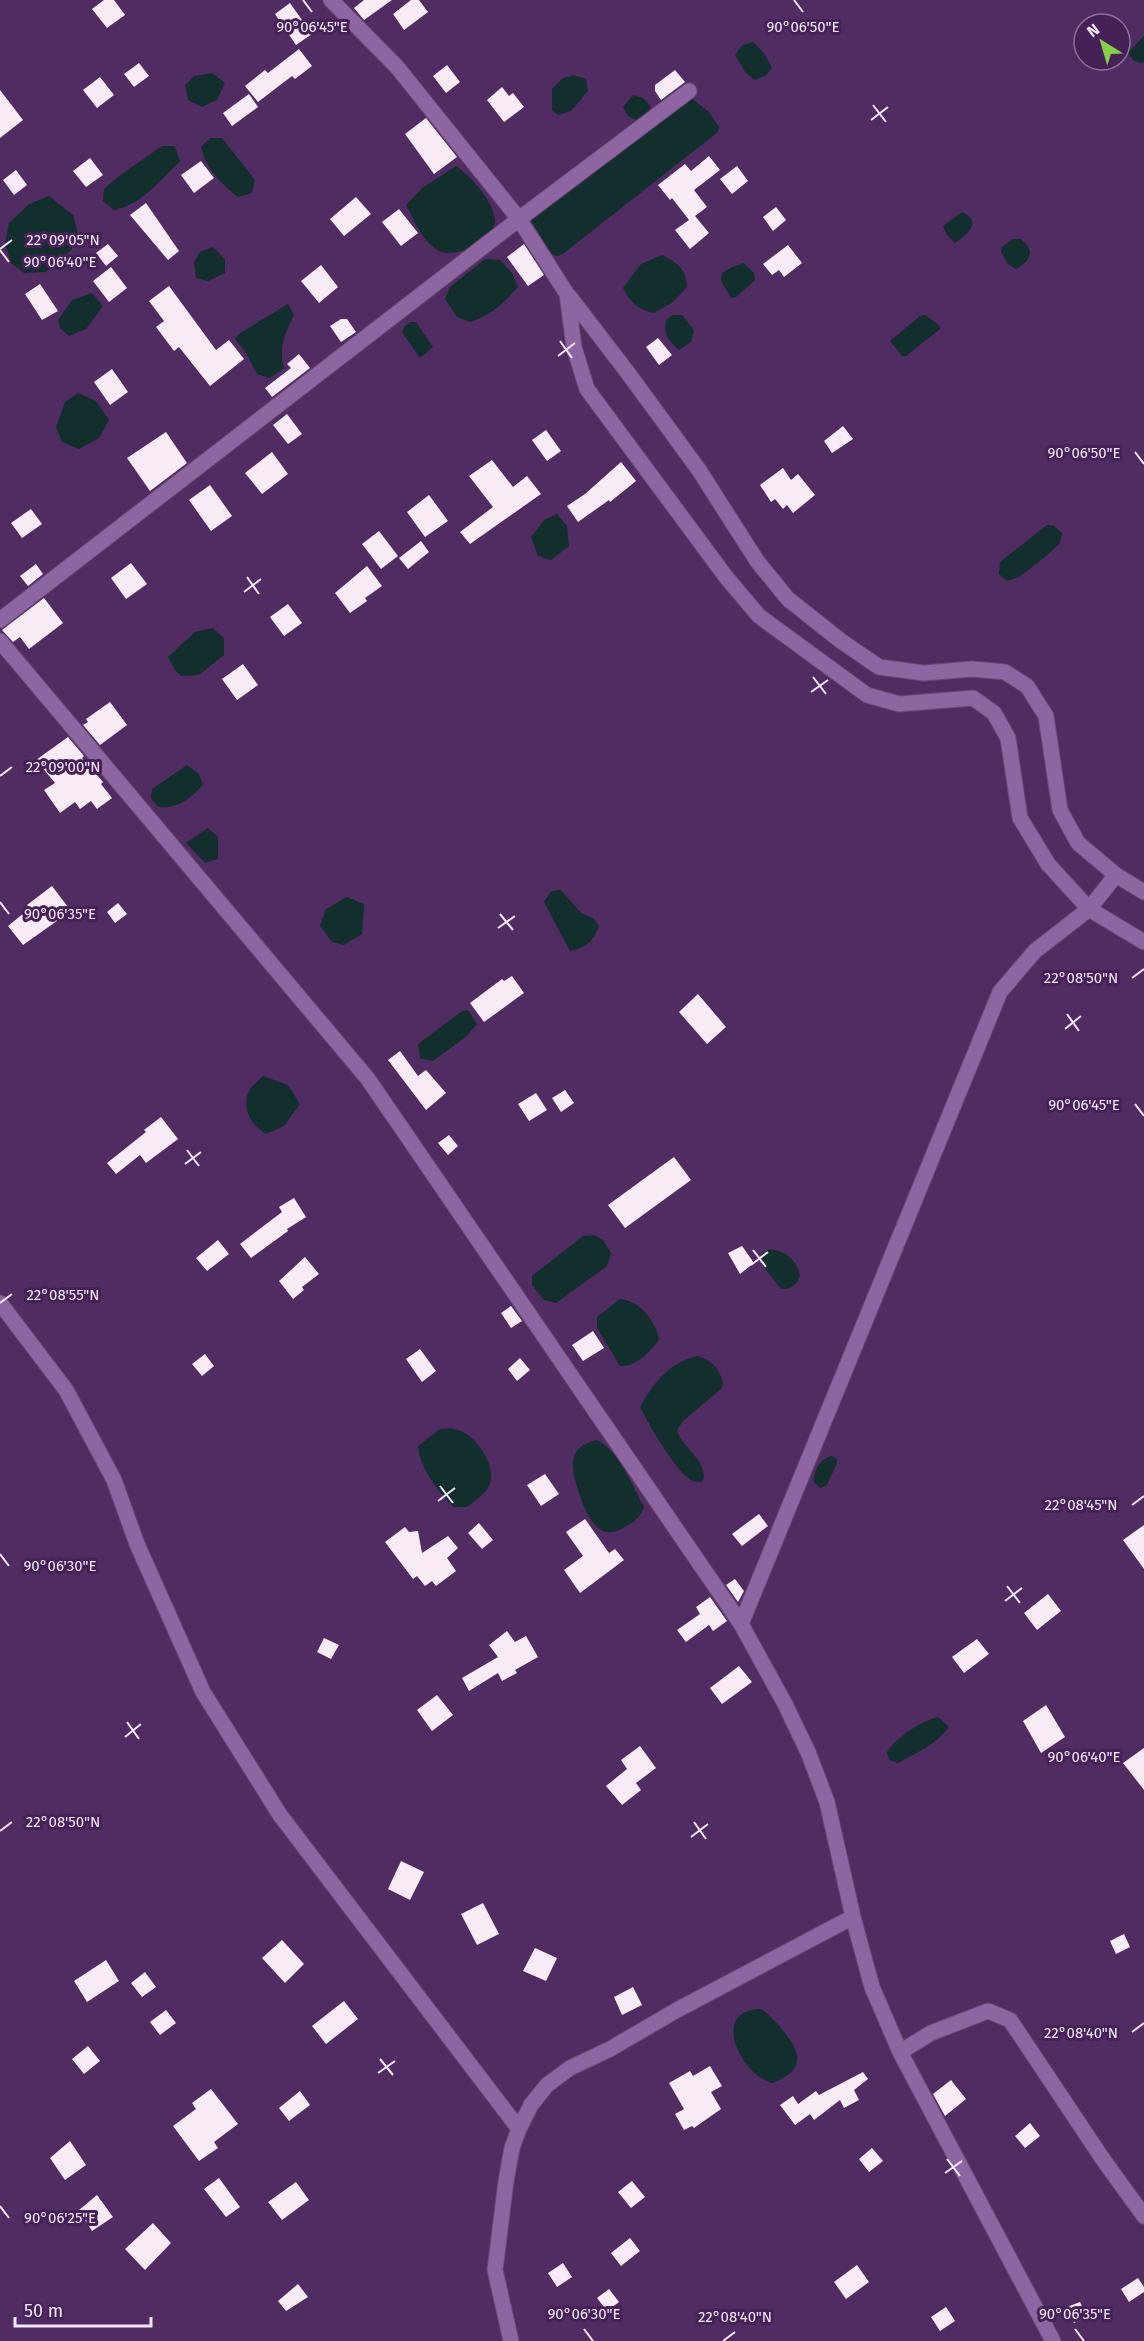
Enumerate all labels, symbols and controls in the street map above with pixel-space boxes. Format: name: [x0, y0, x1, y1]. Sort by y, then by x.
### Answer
north arrow: [1072, 12, 1132, 72]
text: 90°06'45"E: [276, 18, 348, 36]
text: 90°06'50"E: [766, 18, 840, 36]
text: N: [1083, 20, 1103, 41]
text: 22°09'05"N: [26, 231, 100, 249]
text: 90°06'40"E: [23, 253, 97, 271]
text: 90°06'50"E: [1047, 444, 1121, 462]
text: 22°09'00"N: [26, 758, 100, 776]
text: 90°06'35"E: [24, 905, 96, 923]
text: 22°08'50"N: [1044, 969, 1118, 987]
text: 90°06'45"E: [1048, 1096, 1120, 1114]
text: 22°08'55"N: [26, 1286, 100, 1304]
text: 22°08'45"N: [1045, 1496, 1117, 1514]
text: 90°06'30"E: [23, 1557, 97, 1575]
text: 90°06'40"E: [1047, 1748, 1121, 1766]
text: 22°08'50"N: [26, 1813, 100, 1831]
text: 22°08'40"N: [1044, 2024, 1118, 2042]
text: 90°06'25"E: [24, 2209, 96, 2227]
scale bar: [15, 2290, 152, 2328]
text: 50 m: [24, 2300, 63, 2322]
text: 90°06'30"E: [547, 2305, 621, 2323]
text: 90°06'35"E: [1039, 2305, 1111, 2323]
text: 22°08'40"N: [698, 2308, 772, 2326]

